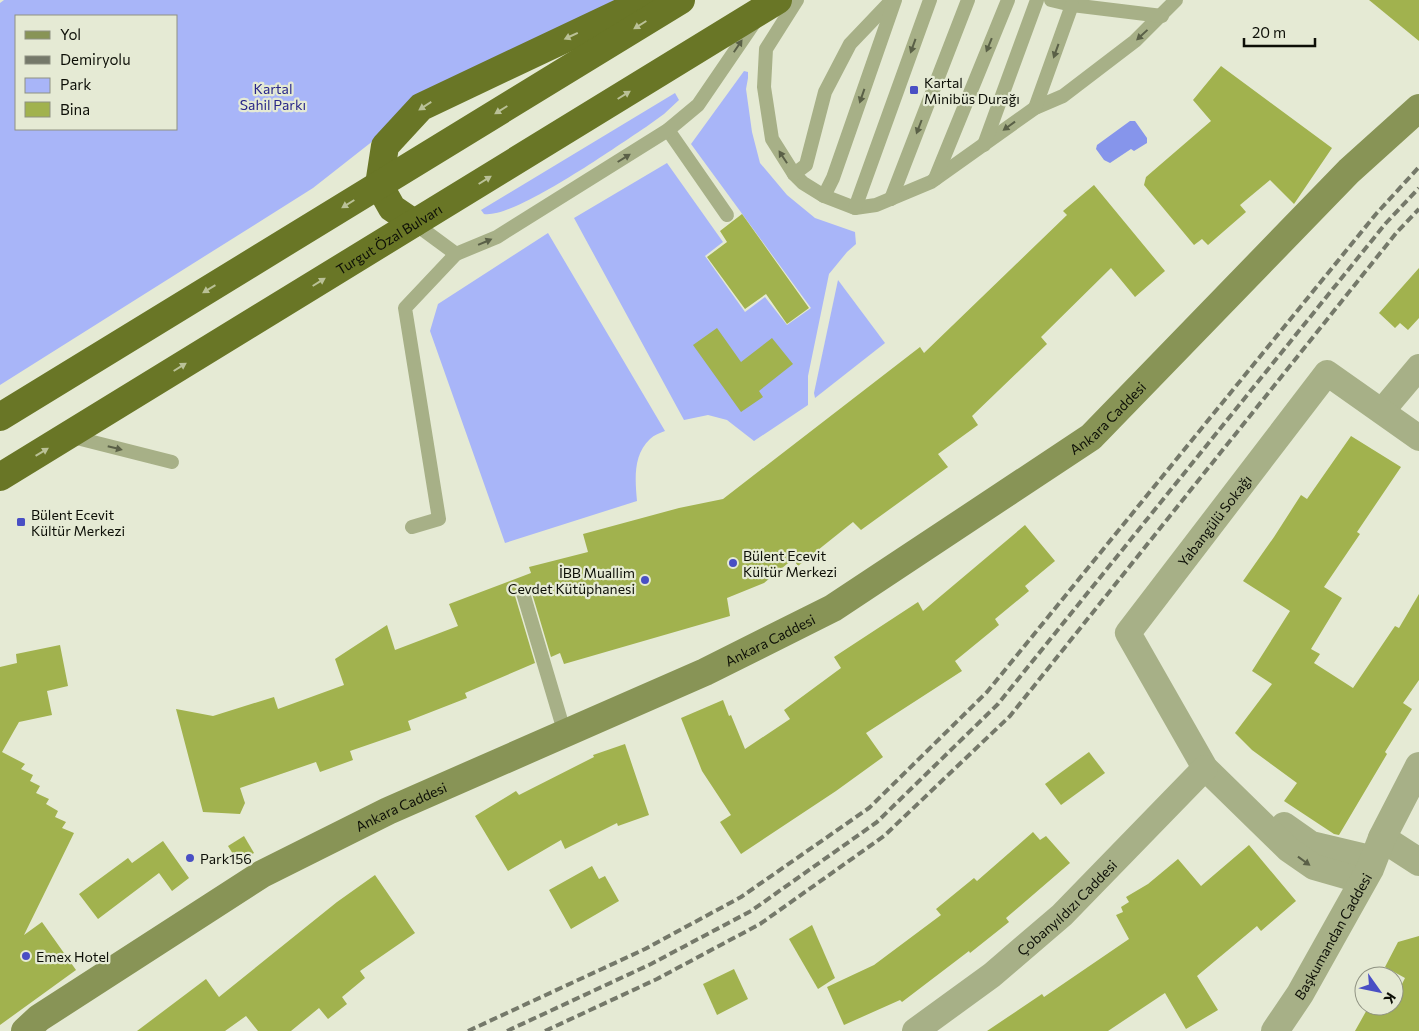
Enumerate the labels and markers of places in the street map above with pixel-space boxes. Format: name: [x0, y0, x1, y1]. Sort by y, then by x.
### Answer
place label: Kartal Minibüs Durağı: [924, 74, 1020, 107]
marker: Kartal Minibüs Durağı: [908, 84, 920, 96]
place label: Bülent Ecevi̇t Kültür Merkezi̇: [31, 506, 125, 539]
marker: Bülent Ecevi̇t Kültür Merkezi̇: [15, 516, 27, 528]
place label: Bülent Ecevit Kültür Merkezi: [743, 547, 837, 580]
marker: Bülent Ecevit Kültür Merkezi: [727, 557, 739, 569]
place label: İBB Muallim Cevdet Kütüphanesi: [508, 564, 635, 597]
marker: İBB Muallim Cevdet Kütüphanesi: [639, 574, 651, 586]
place label: Park156: [200, 850, 252, 867]
marker: Park156: [184, 852, 196, 864]
place label: Emex Hotel: [36, 948, 109, 965]
marker: Emex Hotel: [20, 950, 32, 962]

